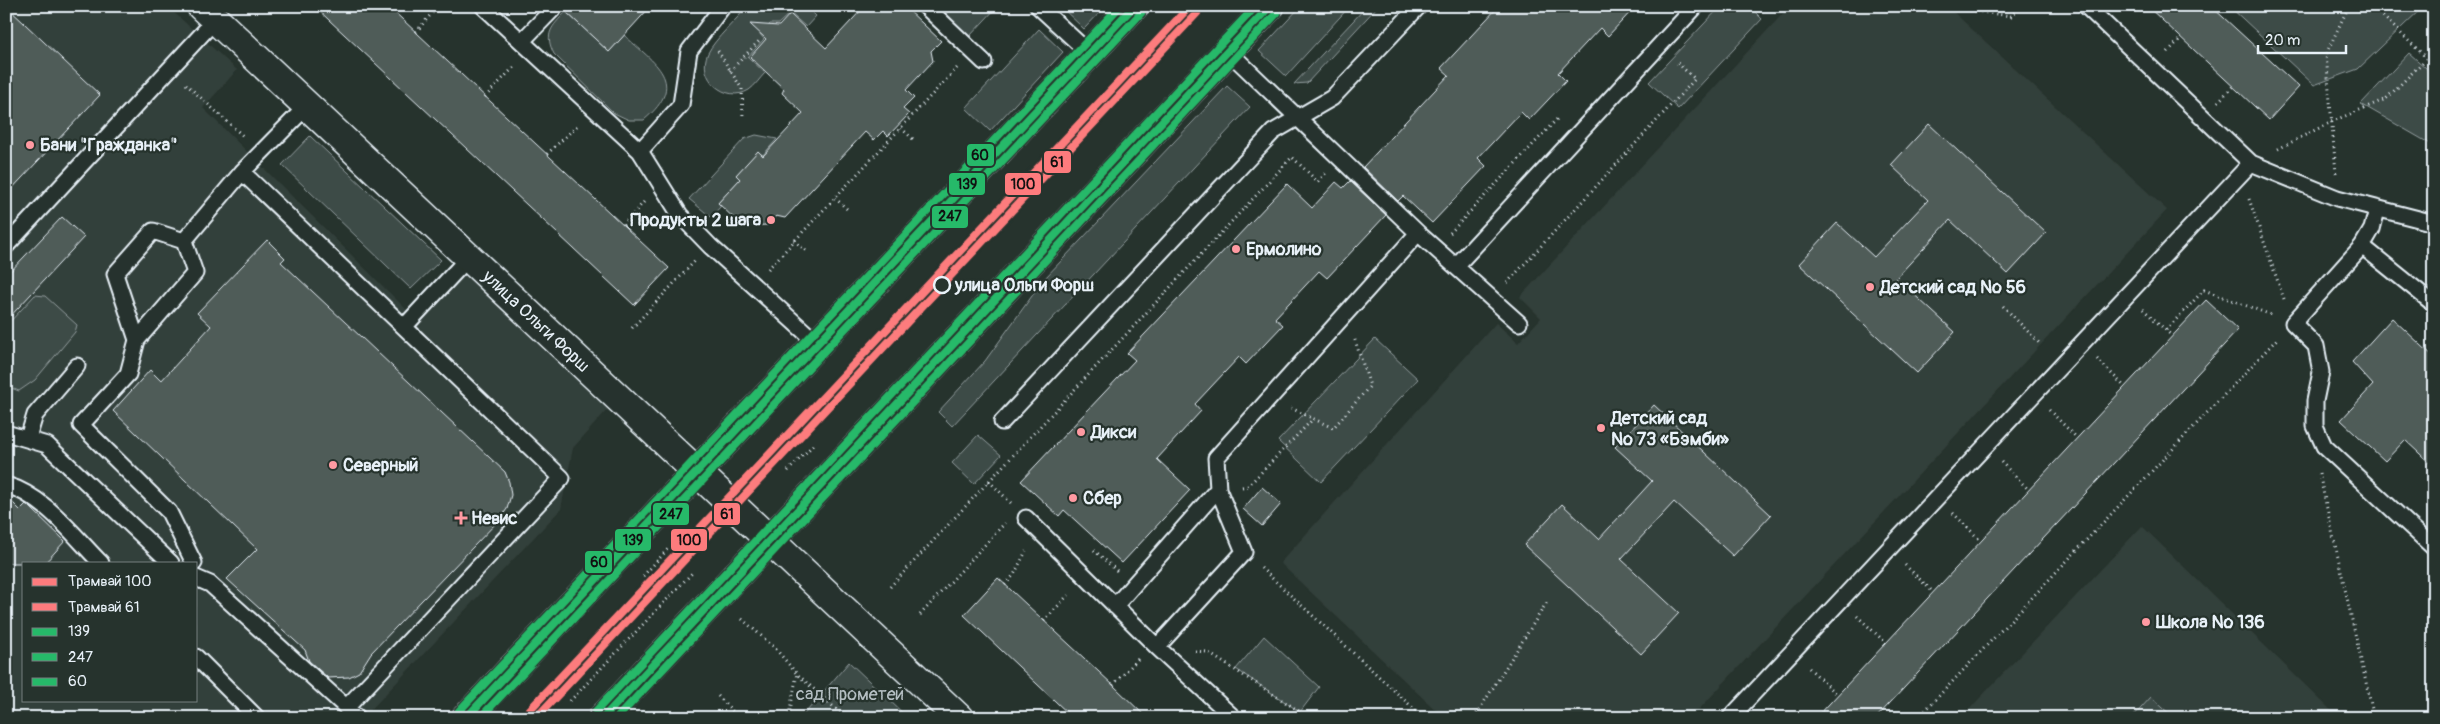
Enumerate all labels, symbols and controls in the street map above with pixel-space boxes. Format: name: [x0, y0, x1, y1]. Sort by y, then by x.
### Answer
scale bar: [2258, 22, 2345, 54]
text: 20 m: [2265, 31, 2300, 50]
place label: Бани "Гражданка": [40, 134, 178, 157]
marker: Бани "Гражданка": [24, 139, 36, 151]
line badge: 60: [966, 143, 995, 167]
text: 60: [971, 147, 989, 164]
line badge: 61: [1043, 150, 1072, 174]
text: 61: [1050, 154, 1064, 171]
line badge: 139: [948, 172, 986, 196]
line badge: 100: [1004, 172, 1042, 196]
text: 139: [957, 176, 977, 193]
text: 100: [1011, 176, 1036, 193]
line badge: 247: [931, 205, 969, 229]
text: 247: [938, 208, 962, 225]
place label: Продукты 2 шага: [630, 209, 762, 232]
marker: Продукты 2 шага: [765, 214, 777, 226]
place label: Ермолино: [1246, 238, 1322, 261]
marker: Ермолино: [1230, 243, 1242, 255]
street label: улица Ольги Форш: [477, 264, 595, 377]
place label: улица Ольги Форш: [954, 274, 1094, 297]
marker: улица Ольги Форш: [933, 276, 951, 294]
place label: Детский сад № 56: [1879, 276, 2026, 299]
marker: Детский сад № 56: [1864, 281, 1876, 293]
place label: Детский сад № 73 «Бэмби»: [1610, 407, 1730, 451]
place label: Дикси: [1090, 421, 1136, 444]
marker: Детский сад № 73 «Бэмби»: [1595, 422, 1607, 434]
marker: Дикси: [1075, 426, 1087, 438]
place label: Северный: [343, 454, 418, 477]
marker: Северный: [327, 459, 339, 471]
place label: Сбер: [1083, 487, 1122, 510]
marker: Сбер: [1067, 492, 1079, 504]
line badge: 247: [652, 502, 690, 526]
line badge: 61: [713, 502, 741, 526]
text: 247: [659, 506, 683, 523]
text: 61: [720, 506, 734, 523]
place label: Невис: [471, 507, 517, 530]
marker: Невис: [455, 512, 467, 524]
line badge: 139: [614, 528, 652, 552]
line badge: 100: [670, 528, 708, 552]
text: 139: [623, 532, 643, 549]
text: 100: [677, 532, 702, 549]
line badge: 60: [584, 550, 613, 574]
text: 60: [590, 554, 608, 571]
legend: [22, 562, 198, 702]
text: Трамвай 100: [68, 572, 151, 591]
text: Трамвай 61: [68, 598, 140, 617]
place label: Школа № 136: [2155, 611, 2265, 634]
marker: Школа № 136: [2140, 616, 2152, 628]
text: 139: [68, 622, 90, 641]
text: 247: [68, 648, 93, 667]
text: 60: [68, 672, 87, 691]
park label: сад Прометей: [796, 683, 904, 706]

